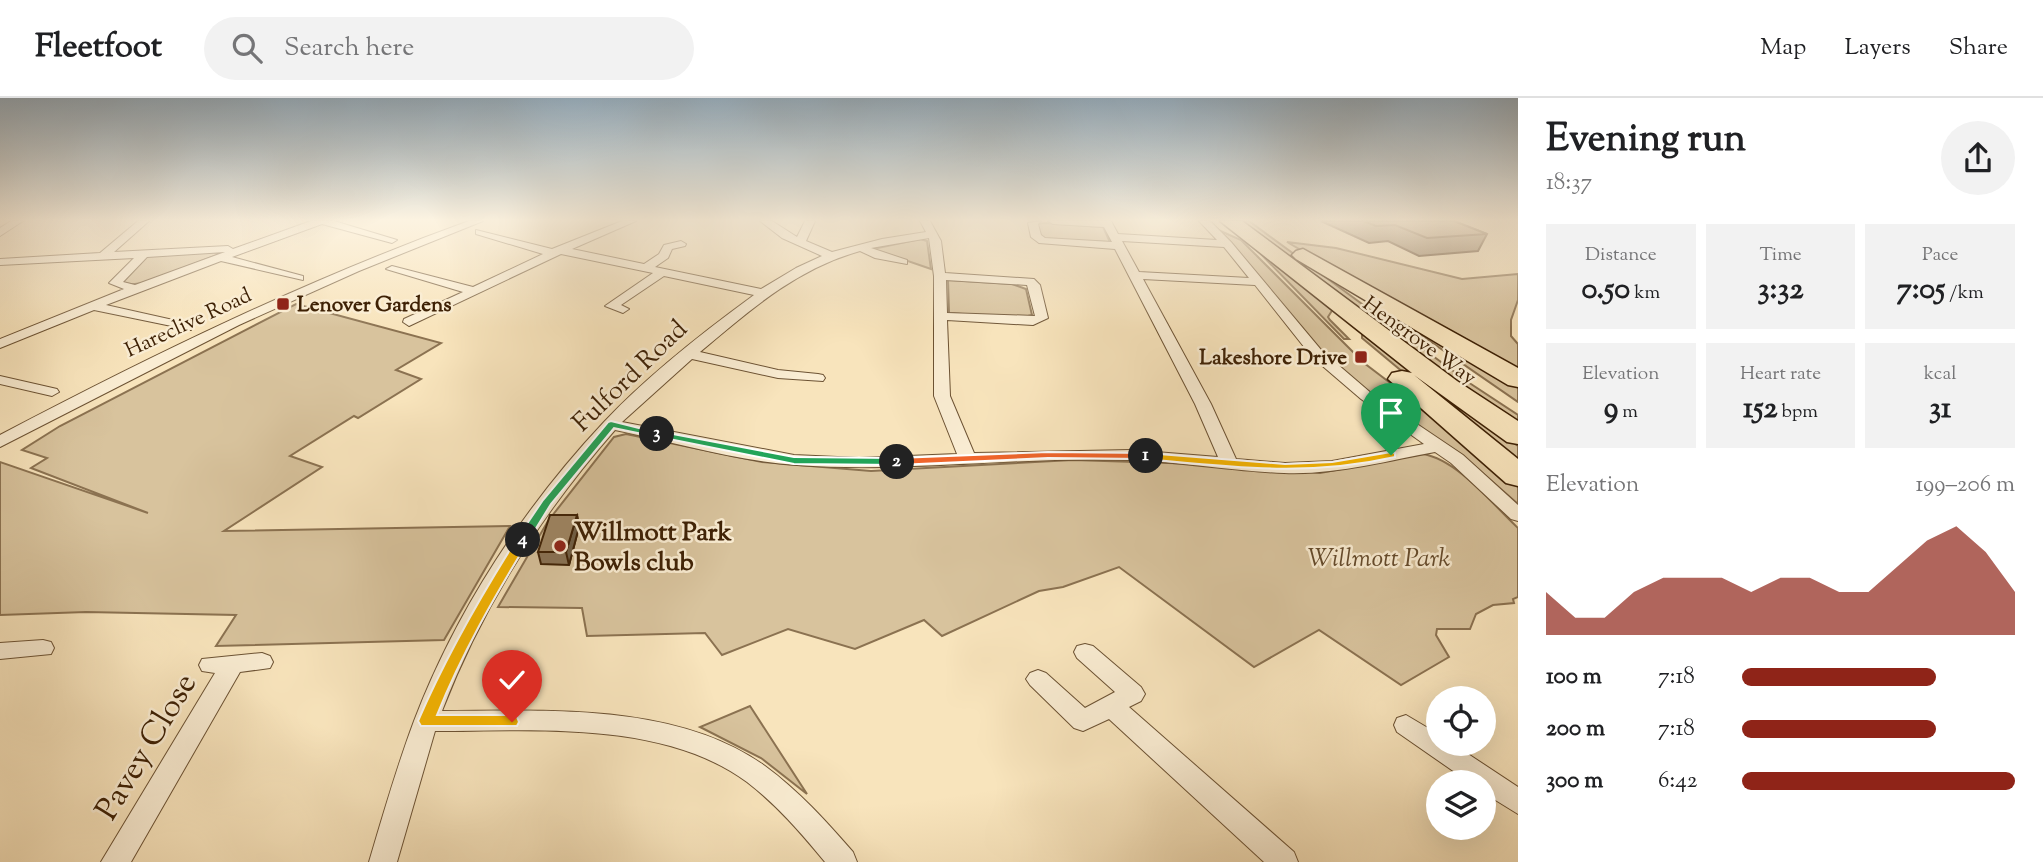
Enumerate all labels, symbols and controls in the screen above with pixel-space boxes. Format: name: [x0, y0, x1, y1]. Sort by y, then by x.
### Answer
search box: [204, 17, 694, 80]
text: Fleetfoot: [35, 24, 162, 72]
icon: search: [228, 29, 266, 67]
text: Search here: [284, 30, 414, 67]
text: Map: [1760, 31, 1806, 65]
text: Layers: [1844, 31, 1911, 65]
text: Share: [1949, 31, 2008, 65]
text: Evening run: [1546, 114, 1746, 168]
button: share: [1941, 121, 2015, 195]
text: 18:37: [1546, 167, 1592, 200]
text: Distance: [1585, 242, 1657, 269]
text: Time: [1759, 242, 1802, 269]
text: Pace: [1922, 242, 1958, 269]
text: 0.50: [1581, 269, 1630, 312]
text: 3:32: [1757, 269, 1804, 312]
text: 7:05: [1897, 269, 1945, 312]
text: km: [1630, 280, 1660, 307]
text: /km: [1945, 280, 1984, 307]
street label: Hareclive Road: [121, 281, 257, 366]
street label: Hengrove Way: [1356, 290, 1482, 394]
place label: Lenover Gardens: [297, 291, 452, 321]
marker: Lenover Gardens: [275, 296, 291, 312]
street label: Fulford Road: [565, 312, 697, 441]
place label: Lakeshore Drive: [1199, 344, 1347, 374]
marker: Lakeshore Drive: [1353, 349, 1369, 365]
text: Elevation: [1582, 361, 1659, 388]
text: Heart rate: [1740, 361, 1821, 388]
text: kcal: [1924, 361, 1956, 388]
pin: [1361, 383, 1421, 455]
text: 9: [1604, 388, 1618, 431]
text: 152: [1743, 388, 1777, 431]
text: 31: [1929, 388, 1951, 431]
icon: arrive: [1372, 394, 1410, 432]
text: m: [1618, 399, 1638, 426]
text: bpm: [1777, 399, 1818, 426]
pin: 3: [640, 416, 674, 452]
text: 3: [653, 420, 660, 447]
pin: 1: [1128, 438, 1164, 474]
text: 1: [1142, 442, 1149, 469]
pin: 2: [880, 444, 914, 480]
text: 2: [892, 448, 901, 475]
text: Elevation: [1546, 469, 1639, 502]
text: 199–206 m: [1916, 469, 2015, 502]
place label: Willmott Park Bowls club: [574, 515, 732, 582]
pin: 4: [505, 522, 540, 558]
text: 4: [518, 526, 527, 553]
marker: Willmott Park Bowls club: [552, 538, 568, 554]
park label: Willmott Park: [1308, 541, 1451, 578]
pin: [482, 650, 542, 722]
icon: check: [493, 661, 531, 699]
text: 100 m: [1546, 661, 1602, 694]
text: 7:18: [1658, 661, 1695, 694]
street label: Pavey Close: [86, 665, 210, 830]
map controls: [1426, 686, 1496, 840]
button: locate: [1426, 686, 1496, 756]
text: 200 m: [1546, 713, 1605, 746]
text: 7:18: [1658, 713, 1695, 746]
text: 300 m: [1546, 765, 1603, 798]
text: 6:42: [1658, 765, 1698, 798]
button: layers: [1426, 770, 1496, 840]

